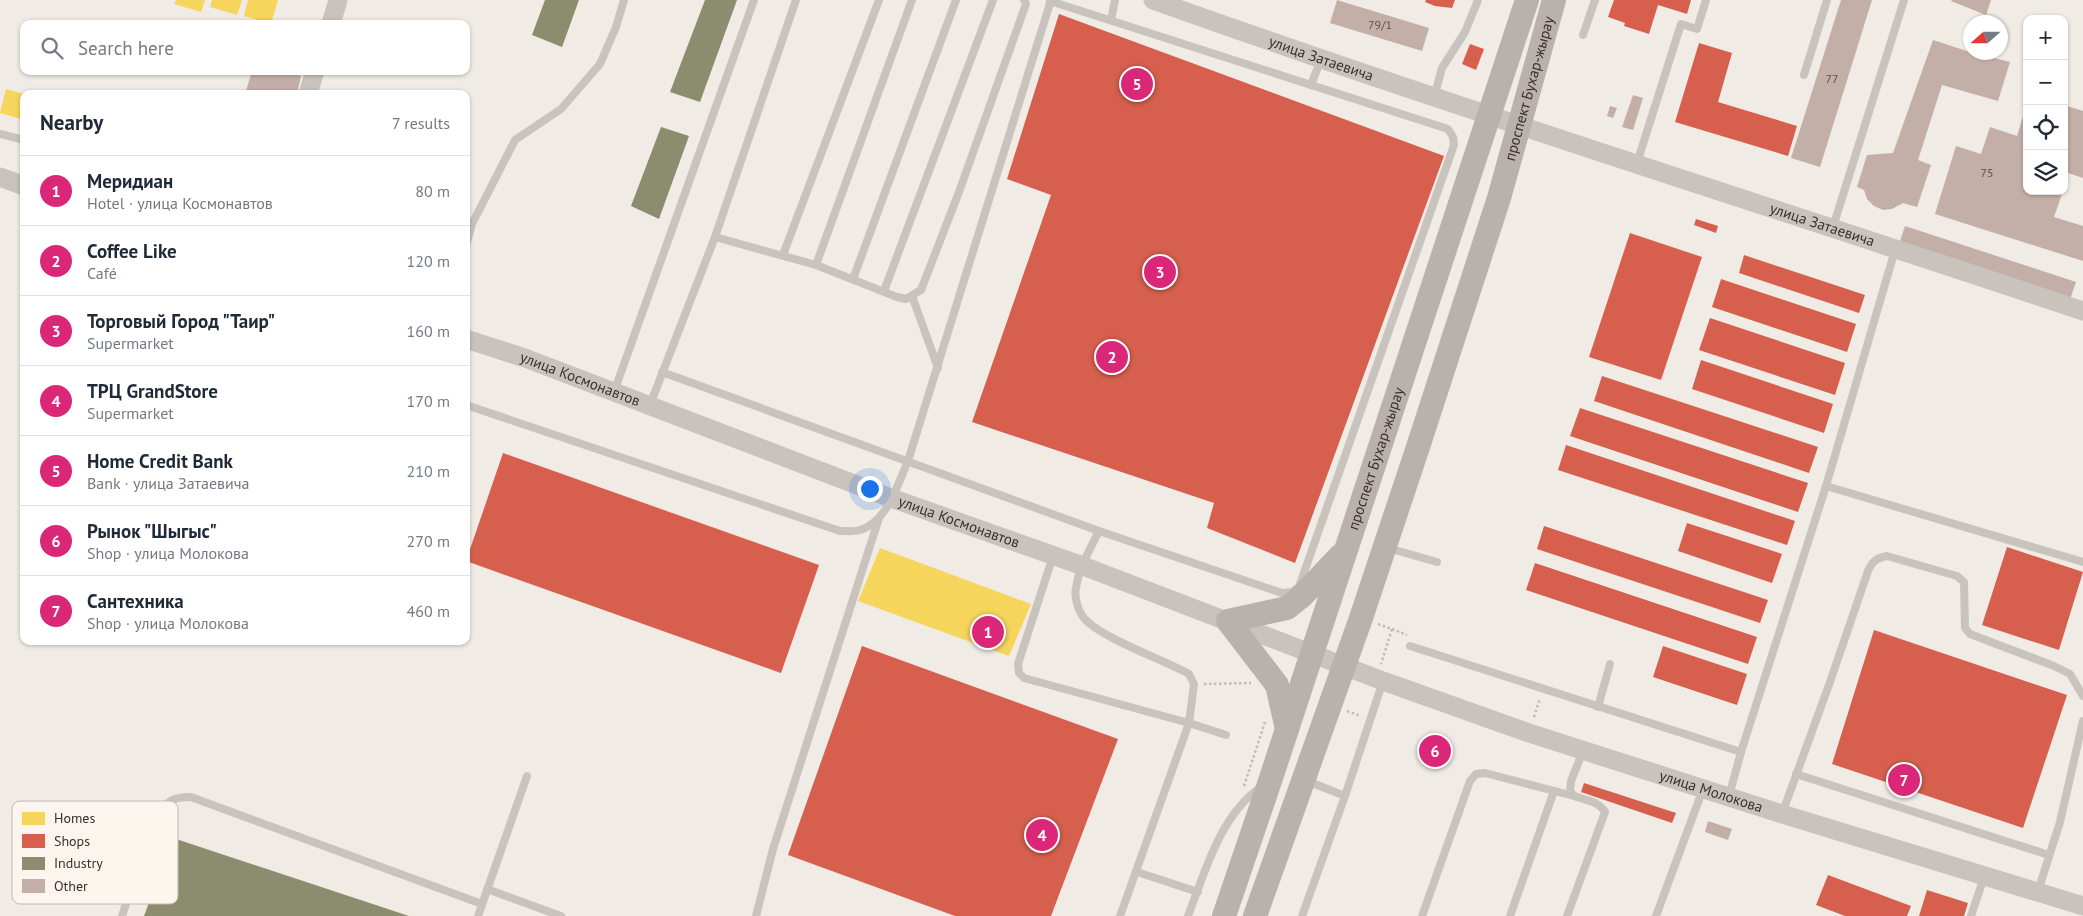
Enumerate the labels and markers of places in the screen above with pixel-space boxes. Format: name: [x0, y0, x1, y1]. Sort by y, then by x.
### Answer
pin: 5: [1121, 65, 1153, 103]
pin: 3: [1144, 253, 1176, 291]
pin: 2: [1096, 338, 1128, 376]
pin: 1: [972, 613, 1004, 651]
pin: 6: [1419, 732, 1451, 770]
pin: 7: [1888, 761, 1920, 799]
pin: 4: [1026, 816, 1058, 854]

